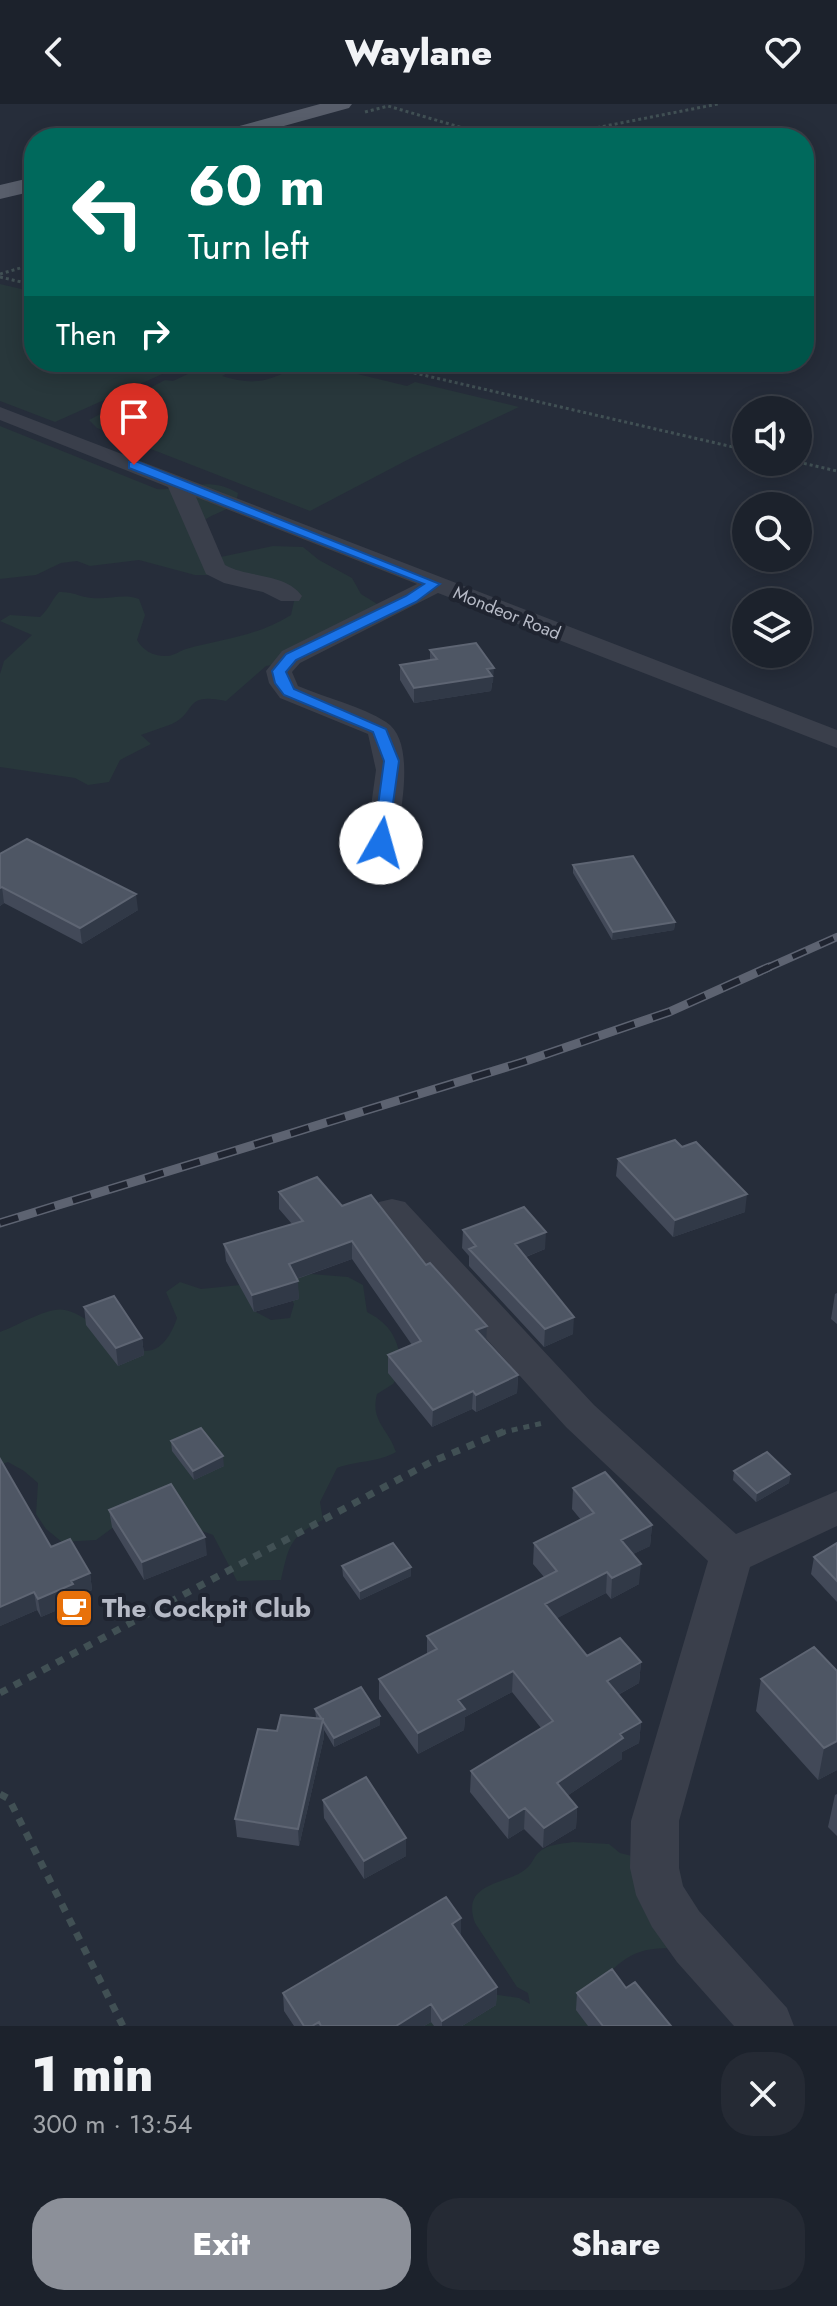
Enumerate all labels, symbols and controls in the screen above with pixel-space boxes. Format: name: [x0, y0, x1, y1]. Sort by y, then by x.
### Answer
text: Waylane: [345, 26, 492, 78]
icon: back: [32, 30, 76, 74]
icon: heart: [761, 30, 805, 74]
text: 60 m: [188, 145, 325, 226]
icon: left: [56, 160, 160, 264]
text: Turn left: [188, 220, 309, 272]
icon: right: [133, 312, 177, 356]
text: Then: [56, 313, 117, 356]
pin: [100, 383, 168, 465]
icon: arrive: [112, 395, 156, 439]
map controls: [732, 396, 812, 668]
button: sound: [732, 396, 812, 476]
button: search: [732, 492, 812, 572]
street label: Mondeor Road: [449, 580, 565, 646]
button: layers: [732, 588, 812, 668]
position arrow: [339, 801, 423, 885]
cafe icon: The Cockpit Club: [53, 1587, 95, 1629]
place label: The Cockpit Club: [102, 1589, 311, 1627]
text: 1 min: [32, 2040, 153, 2109]
button: close: [721, 2052, 805, 2136]
text: 300 m · 13:54: [32, 2105, 192, 2143]
button: Exit: [32, 2198, 411, 2290]
button: Share: [427, 2198, 805, 2290]

